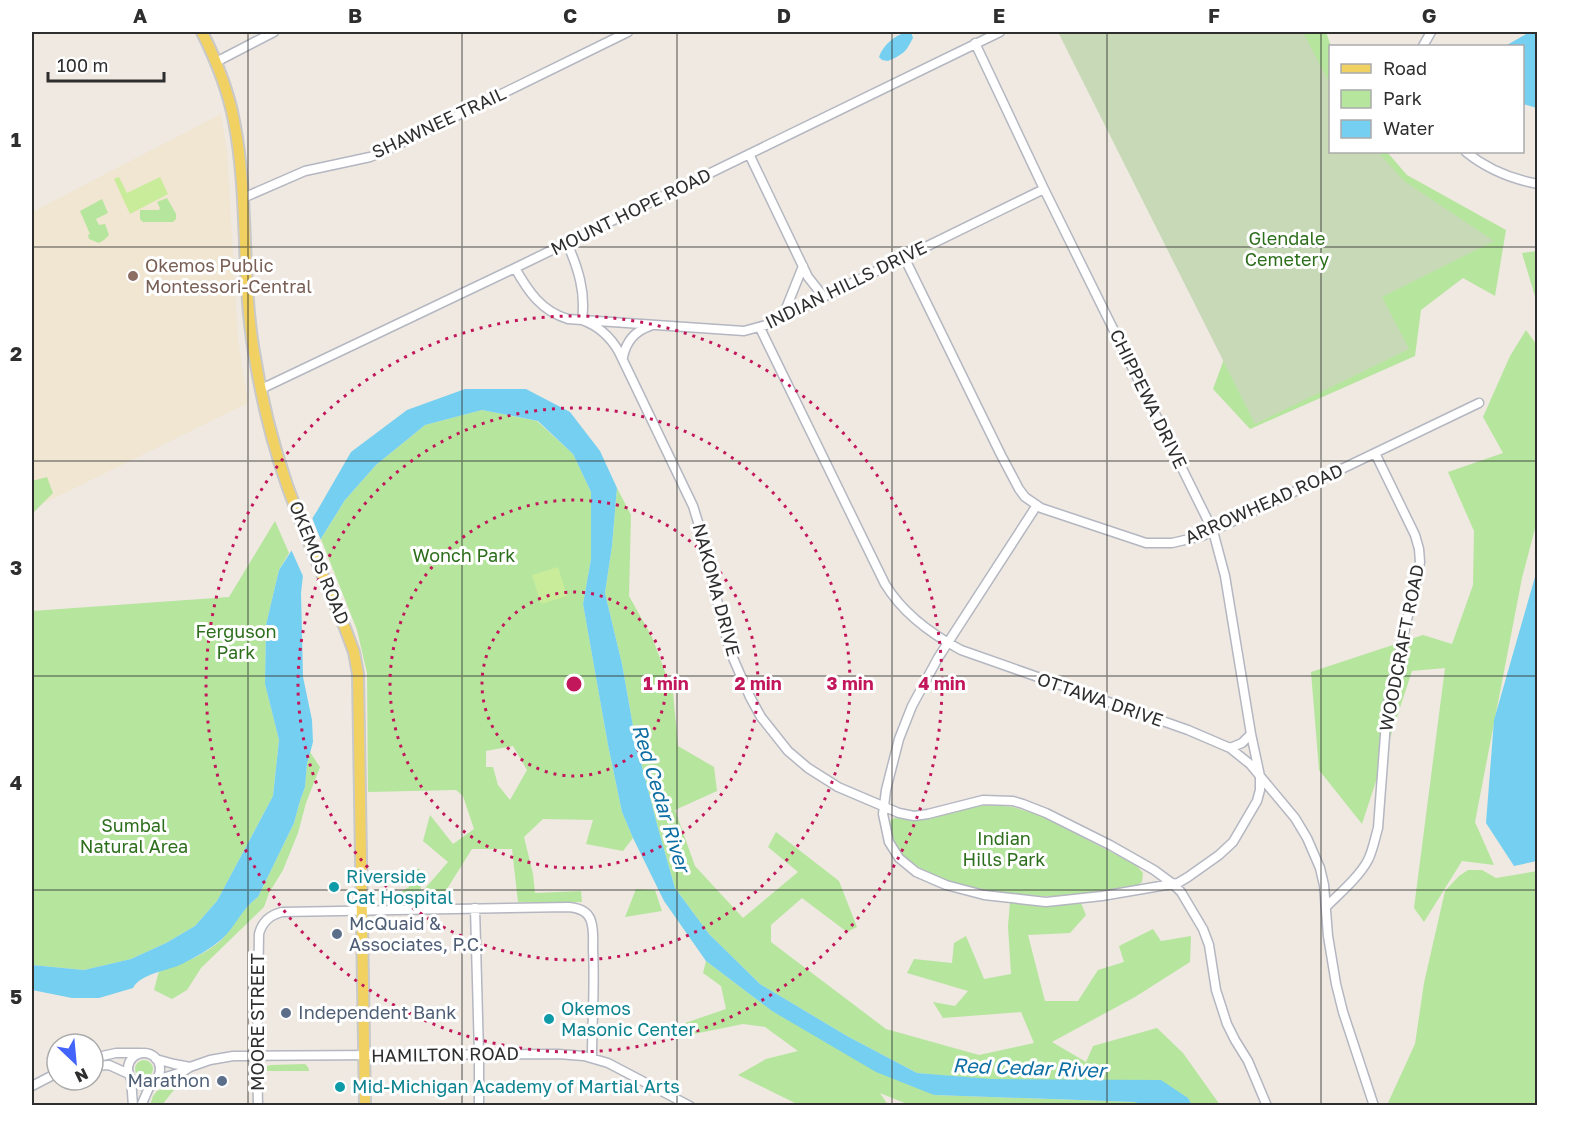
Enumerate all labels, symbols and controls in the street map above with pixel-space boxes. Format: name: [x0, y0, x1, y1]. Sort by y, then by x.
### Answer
text: A: [133, 3, 147, 27]
text: B: [348, 3, 362, 27]
text: C: [563, 3, 577, 27]
text: D: [777, 3, 791, 27]
text: E: [993, 3, 1005, 27]
text: F: [1208, 3, 1220, 27]
text: G: [1422, 3, 1436, 27]
scale bar: [48, 45, 164, 83]
legend: [1329, 45, 1524, 153]
text: 100 m: [57, 54, 108, 76]
text: Road: [1383, 57, 1427, 79]
street label: SHAWNEE TRAIL: [368, 81, 509, 163]
text: Park: [1383, 87, 1422, 109]
text: Water: [1383, 117, 1434, 139]
text: 1: [11, 127, 21, 151]
street label: MOUNT HOPE ROAD: [547, 163, 714, 259]
park label: Glendale Cemetery: [1245, 227, 1329, 270]
street label: INDIAN HILLS DRIVE: [761, 235, 930, 333]
place label: Okemos Public Montessori-Central: [145, 254, 312, 297]
marker: Okemos Public Montessori-Central: [126, 269, 140, 283]
street label: CHIPPEWA DRIVE: [1106, 325, 1192, 472]
text: 2: [10, 341, 22, 365]
street label: ARROWHEAD ROAD: [1181, 458, 1346, 548]
street label: OKEMOS ROAD: [285, 498, 355, 628]
street label: NAKOMA DRIVE: [689, 521, 745, 659]
park label: Wonch Park: [413, 544, 515, 566]
text: 3: [10, 555, 22, 579]
street label: WOODCRAFT ROAD: [1374, 563, 1428, 733]
park label: Ferguson Park: [195, 620, 277, 663]
street label: OTTAWA DRIVE: [1034, 667, 1166, 731]
text: 1 min: [643, 672, 689, 694]
text: 2 min: [734, 672, 782, 694]
text: 3 min: [826, 672, 874, 694]
text: 4 min: [918, 672, 966, 694]
centre of rings: [564, 674, 584, 694]
water label: Red Cedar River: [628, 721, 697, 877]
text: 4: [10, 770, 22, 794]
park label: Sumbal Natural Area: [80, 814, 188, 857]
park label: Indian Hills Park: [962, 827, 1046, 870]
place label: Riverside Cat Hospital: [346, 865, 453, 908]
marker: Riverside Cat Hospital: [327, 880, 341, 894]
place label: McQuaid & Associates, P.C.: [349, 912, 484, 955]
marker: McQuaid & Associates, P.C.: [330, 927, 344, 941]
street label: MOORE STREET: [246, 953, 268, 1091]
text: 5: [10, 984, 22, 1008]
place label: Okemos Masonic Center: [561, 997, 695, 1040]
place label: Independent Bank: [298, 1001, 456, 1023]
marker: Independent Bank: [279, 1006, 293, 1020]
marker: Okemos Masonic Center: [542, 1012, 556, 1026]
north arrow: [45, 1032, 105, 1092]
street label: HAMILTON ROAD: [371, 1042, 519, 1066]
water label: Red Cedar River: [952, 1052, 1109, 1082]
text: N: [72, 1064, 91, 1087]
place label: Marathon: [127, 1069, 210, 1091]
marker: Marathon: [215, 1074, 229, 1088]
place label: Mid-Michigan Academy of Martial Arts: [352, 1075, 680, 1097]
marker: Mid-Michigan Academy of Martial Arts: [333, 1080, 347, 1094]

